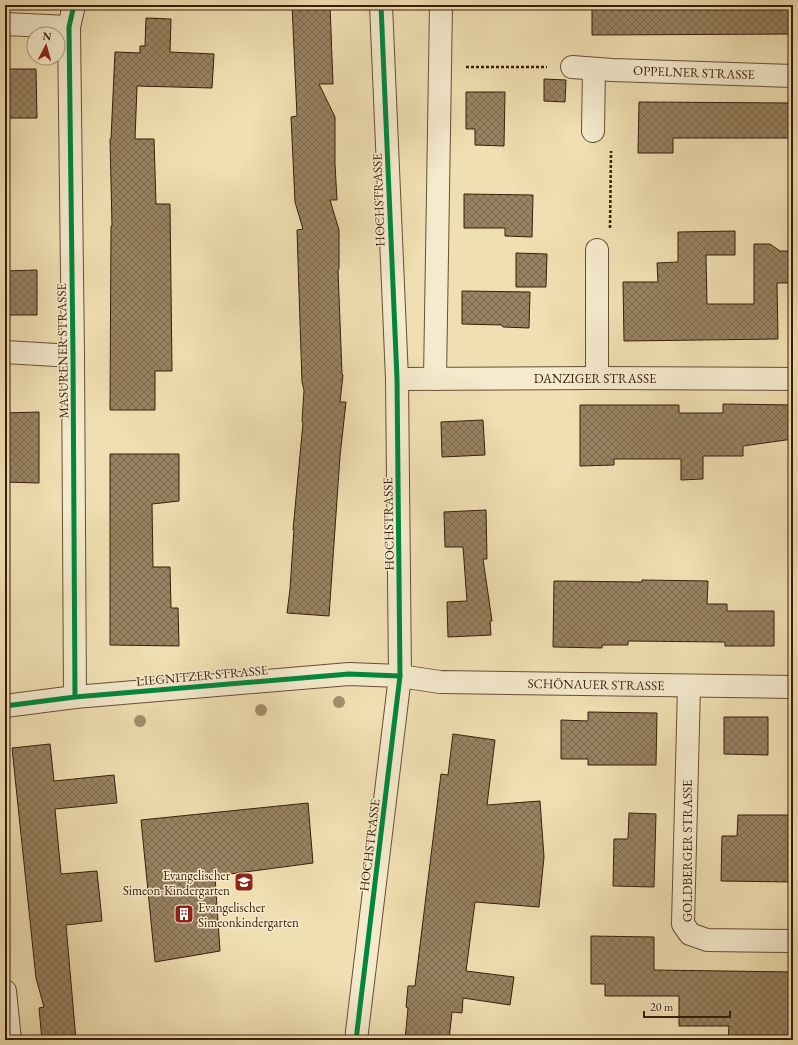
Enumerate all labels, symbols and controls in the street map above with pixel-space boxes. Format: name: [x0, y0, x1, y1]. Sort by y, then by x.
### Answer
north arrow: [26, 26, 66, 66]
text: N: [42, 29, 52, 43]
street label: OPPELNER STRASSE: [633, 62, 755, 83]
street label: HOCHSTRASSE: [368, 153, 389, 247]
street label: MASURENER STRASSE: [53, 283, 72, 419]
street label: DANZIGER STRASSE: [534, 370, 656, 387]
street label: HOCHSTRASSE: [379, 477, 398, 571]
street label: LIEGNITZER STRASSE: [135, 661, 269, 690]
street label: SCHÖNAUER STRASSE: [527, 675, 665, 694]
street label: GOLDBERGER STRASSE: [679, 780, 696, 922]
street label: HOCHSTRASSE: [355, 798, 384, 892]
place label: Evangelischer Simeon-Kindergarten: [123, 867, 231, 899]
school or university icon: Evangelischer Simeon-Kindergarten: [233, 871, 255, 893]
place label: Evangelischer Simeonkindergarten: [198, 899, 299, 931]
building icon: Evangelischer Simeonkindergarten: [173, 903, 195, 925]
scale bar: [644, 993, 730, 1019]
text: 20 m: [650, 999, 674, 1015]

